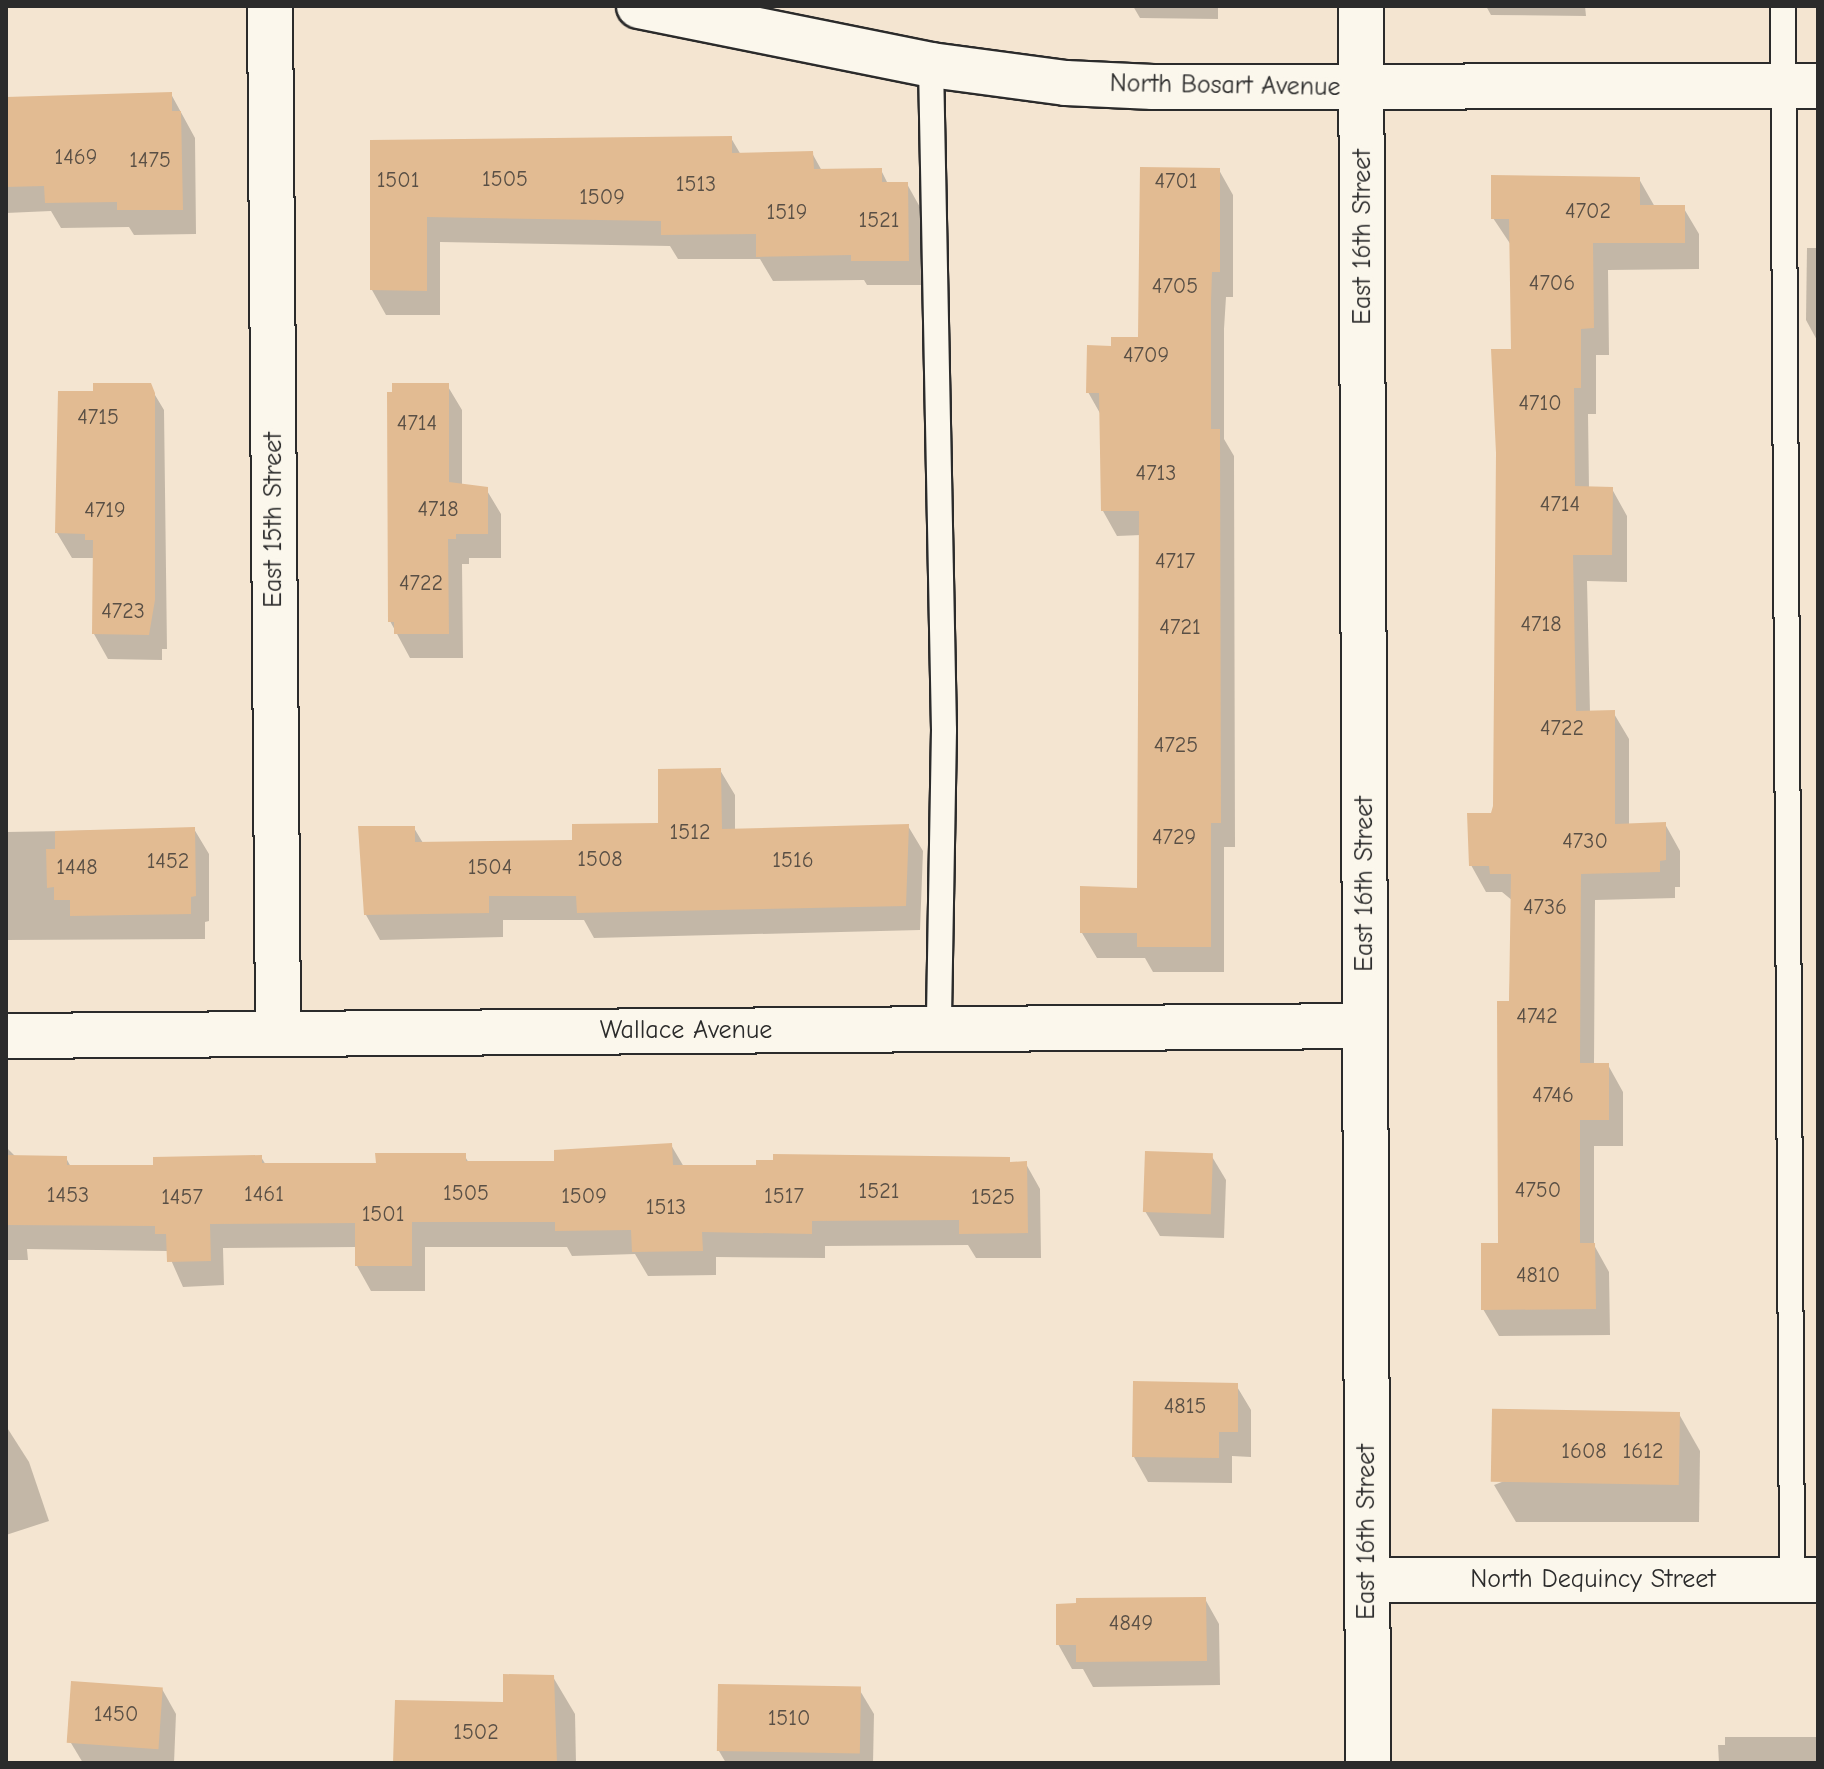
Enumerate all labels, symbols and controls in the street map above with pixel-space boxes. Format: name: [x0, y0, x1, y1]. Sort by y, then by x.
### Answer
street label: North Bosart Avenue: [1109, 68, 1341, 104]
house number: 1469: [55, 145, 97, 171]
house number: 1475: [129, 148, 171, 174]
street label: East 16th Street: [1347, 149, 1379, 325]
house number: 1505: [482, 167, 528, 193]
house number: 1501: [377, 168, 419, 194]
house number: 4701: [1154, 169, 1198, 195]
house number: 1513: [676, 172, 716, 198]
house number: 1509: [579, 185, 625, 211]
house number: 4702: [1565, 199, 1611, 225]
house number: 1519: [766, 200, 808, 226]
house number: 1521: [859, 208, 899, 234]
house number: 4706: [1529, 271, 1575, 297]
house number: 4705: [1152, 274, 1198, 300]
house number: 4709: [1123, 343, 1169, 369]
house number: 4710: [1518, 391, 1562, 417]
house number: 4715: [77, 405, 119, 431]
house number: 4714: [397, 411, 437, 437]
street label: East 15th Street: [258, 432, 290, 608]
house number: 4713: [1136, 461, 1176, 487]
house number: 4714: [1540, 492, 1580, 518]
house number: 4718: [417, 497, 459, 523]
house number: 4719: [84, 498, 126, 524]
house number: 4717: [1155, 549, 1195, 575]
house number: 4722: [399, 571, 443, 597]
house number: 4723: [101, 599, 145, 625]
house number: 4718: [1520, 612, 1562, 638]
house number: 4721: [1159, 615, 1201, 641]
house number: 4722: [1540, 716, 1584, 742]
house number: 4725: [1154, 733, 1198, 759]
street label: East 16th Street: [1349, 796, 1381, 972]
house number: 1512: [670, 820, 710, 846]
house number: 4729: [1152, 825, 1196, 851]
house number: 4730: [1562, 829, 1608, 855]
house number: 1508: [577, 847, 623, 873]
house number: 1516: [772, 848, 814, 874]
house number: 1452: [147, 849, 189, 875]
house number: 1448: [56, 855, 98, 881]
house number: 1504: [468, 855, 512, 881]
house number: 4736: [1523, 895, 1567, 921]
house number: 4742: [1516, 1004, 1558, 1030]
street label: Wallace Avenue: [600, 1015, 772, 1047]
house number: 4746: [1532, 1083, 1574, 1109]
house number: 4750: [1515, 1178, 1561, 1204]
house number: 1521: [859, 1179, 899, 1205]
house number: 1505: [443, 1181, 489, 1207]
house number: 1461: [244, 1182, 284, 1208]
house number: 1453: [47, 1183, 89, 1209]
house number: 1509: [561, 1184, 607, 1210]
house number: 1517: [764, 1184, 804, 1210]
house number: 1457: [161, 1185, 203, 1211]
house number: 1525: [971, 1185, 1015, 1211]
house number: 1513: [646, 1195, 686, 1221]
house number: 1501: [362, 1202, 404, 1228]
house number: 4810: [1516, 1263, 1560, 1289]
house number: 4815: [1164, 1394, 1206, 1420]
house number: 1608: [1561, 1439, 1607, 1465]
house number: 1612: [1623, 1439, 1663, 1465]
street label: East 16th Street: [1351, 1444, 1383, 1620]
street label: North Dequincy Street: [1470, 1564, 1716, 1596]
house number: 4849: [1109, 1611, 1153, 1637]
house number: 1450: [94, 1702, 138, 1728]
house number: 1510: [768, 1706, 810, 1732]
house number: 1502: [453, 1720, 499, 1746]

